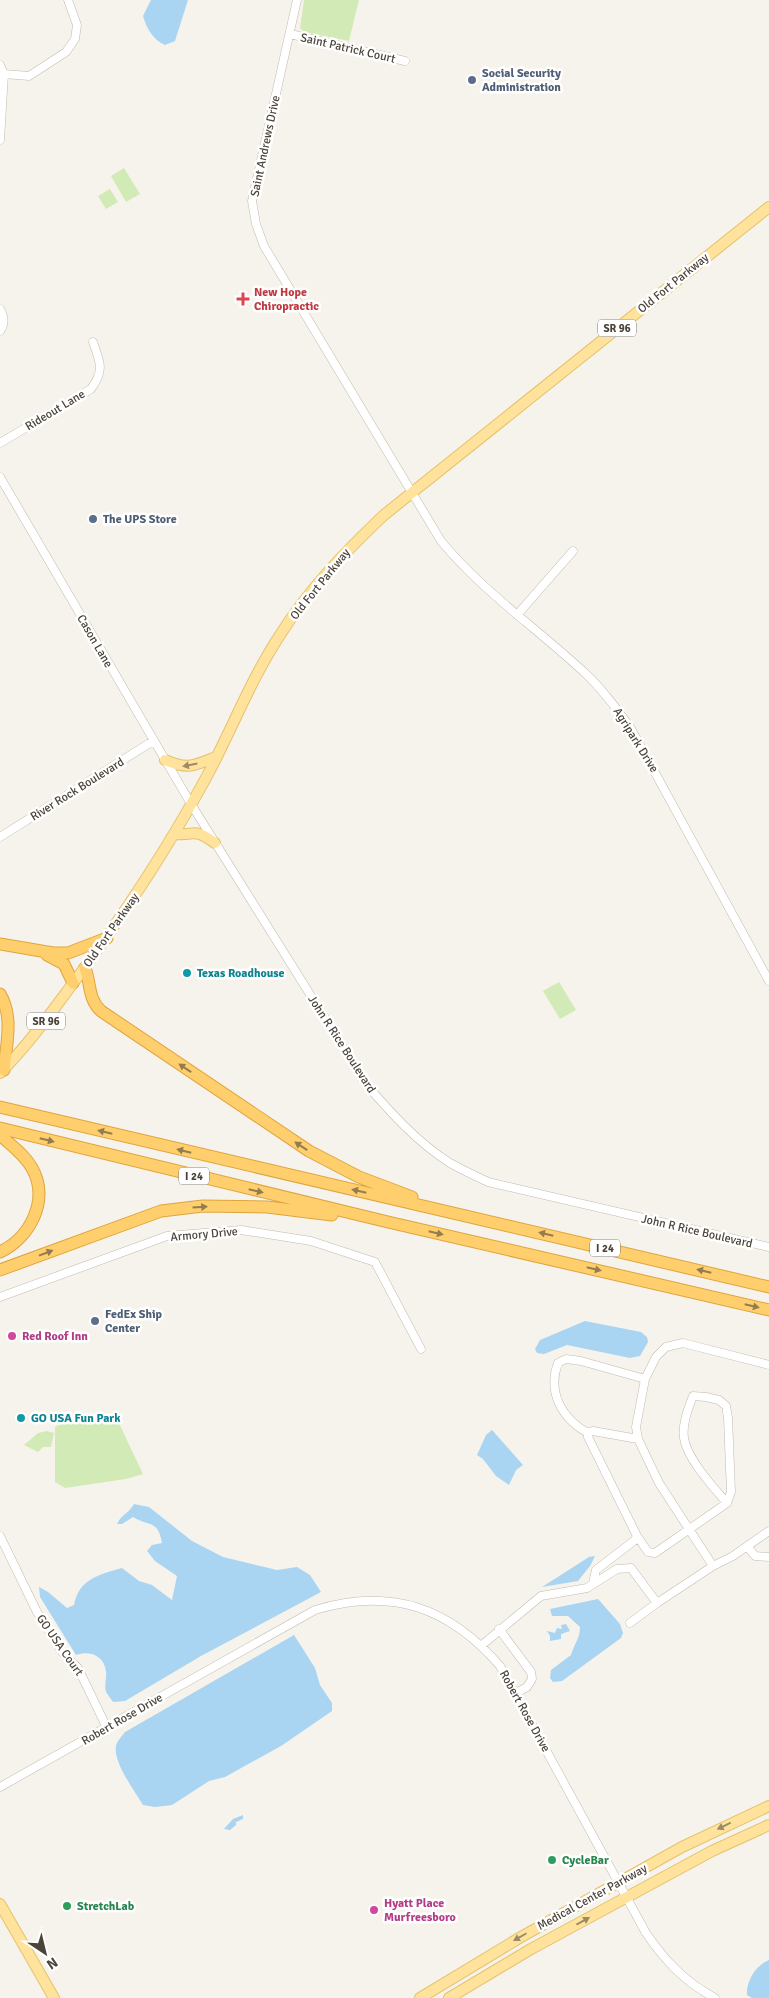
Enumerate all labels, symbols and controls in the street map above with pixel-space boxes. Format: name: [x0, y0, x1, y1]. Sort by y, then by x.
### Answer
street label: Saint Patrick Court: [299, 30, 397, 67]
place label: Social Security Administration: [482, 66, 561, 95]
marker: Social Security Administration: [466, 74, 478, 86]
street label: Saint Andrews Drive: [247, 94, 284, 198]
street label: Old Fort Parkway: [635, 250, 712, 317]
place label: New Hope Chiropractic: [254, 285, 319, 314]
marker: New Hope Chiropractic: [236, 292, 250, 306]
road number: SR 96: [598, 319, 636, 336]
street label: Rideout Lane: [23, 387, 88, 434]
place label: The UPS Store: [103, 512, 177, 527]
marker: The UPS Store: [87, 513, 99, 525]
street label: Old Fort Parkway: [287, 545, 354, 623]
street label: Cason Lane: [73, 612, 116, 670]
street label: Agripark Drive: [610, 705, 661, 776]
street label: River Rock Boulevard: [28, 754, 127, 824]
one-way arrow: [182, 762, 198, 770]
street label: Old Fort Parkway: [80, 890, 143, 970]
place label: Texas Roadhouse: [197, 966, 285, 981]
marker: Texas Roadhouse: [181, 967, 193, 979]
street label: John R Rice Boulevard: [304, 993, 379, 1096]
road number: SR 96: [27, 1012, 65, 1030]
one-way arrow: [178, 1063, 192, 1073]
one-way arrow: [98, 1128, 113, 1136]
one-way arrow: [40, 1136, 55, 1144]
one-way arrow: [294, 1142, 308, 1151]
one-way arrow: [176, 1147, 191, 1155]
road number: I 24: [179, 1168, 209, 1184]
one-way arrow: [249, 1187, 264, 1195]
one-way arrow: [352, 1187, 367, 1195]
one-way arrow: [193, 1202, 209, 1210]
street label: John R Rice Boulevard: [640, 1211, 754, 1252]
street label: Armory Drive: [170, 1224, 238, 1245]
one-way arrow: [428, 1229, 443, 1237]
one-way arrow: [539, 1230, 554, 1238]
road number: I 24: [590, 1240, 620, 1256]
one-way arrow: [38, 1248, 53, 1256]
one-way arrow: [587, 1265, 602, 1273]
one-way arrow: [697, 1267, 712, 1275]
one-way arrow: [745, 1302, 760, 1310]
place label: FedEx Ship Center: [105, 1307, 162, 1336]
marker: FedEx Ship Center: [89, 1315, 101, 1327]
place label: Red Roof Inn: [22, 1329, 88, 1344]
marker: Red Roof Inn: [6, 1330, 18, 1342]
place label: GO USA Fun Park: [31, 1411, 121, 1426]
marker: GO USA Fun Park: [15, 1412, 27, 1424]
street label: GO USA Court: [33, 1612, 86, 1679]
street label: Robert Rose Drive: [496, 1668, 553, 1755]
street label: Robert Rose Drive: [79, 1690, 165, 1749]
one-way arrow: [717, 1822, 732, 1830]
place label: CycleBar: [562, 1853, 609, 1868]
marker: CycleBar: [546, 1854, 558, 1866]
street label: Medical Center Parkway: [535, 1861, 650, 1934]
place label: Hyatt Place Murfreesboro: [384, 1896, 456, 1925]
place label: StretchLab: [77, 1899, 135, 1914]
marker: StretchLab: [61, 1900, 73, 1912]
marker: Hyatt Place Murfreesboro: [368, 1904, 380, 1916]
one-way arrow: [575, 1917, 590, 1925]
north arrow: [20, 1928, 70, 1978]
one-way arrow: [514, 1933, 527, 1942]
text: N: [43, 1953, 61, 1973]

